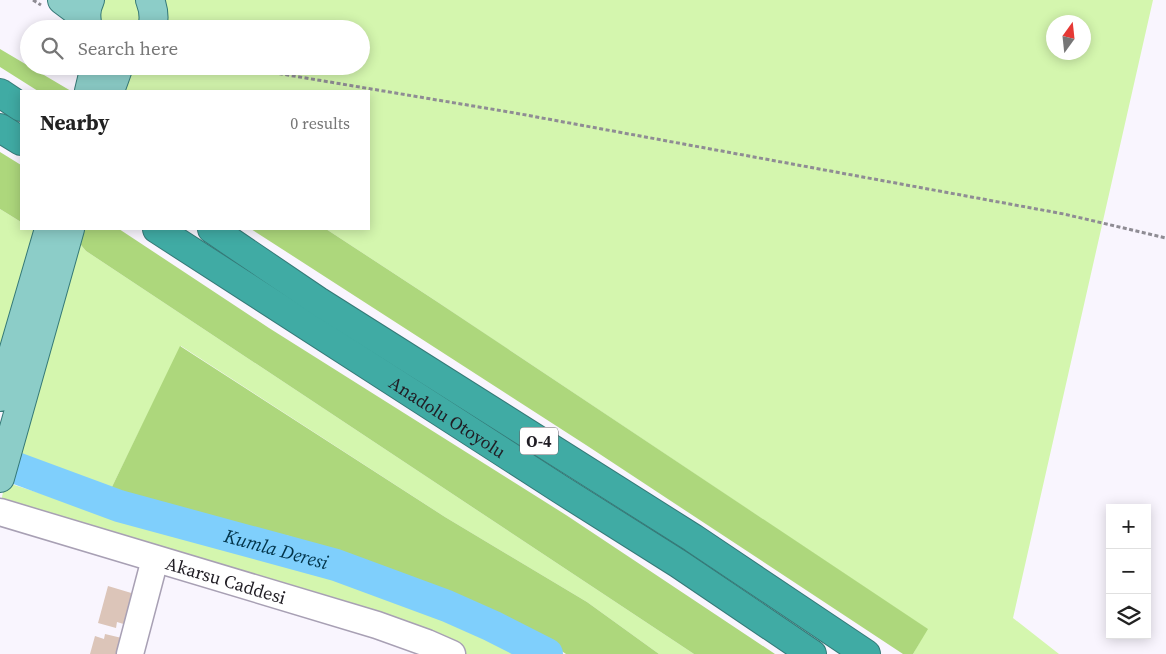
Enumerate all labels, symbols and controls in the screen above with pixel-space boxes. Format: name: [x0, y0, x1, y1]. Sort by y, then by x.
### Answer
north arrow: [1046, 15, 1091, 60]
search box: [20, 20, 370, 75]
icon: search: [38, 34, 66, 62]
text: Search here: [78, 35, 178, 61]
text: Nearby: [40, 108, 110, 137]
text: 0 results: [290, 112, 350, 134]
street label: Anadolu Otoyolu: [384, 370, 511, 464]
road number: O-4: [520, 428, 558, 454]
map controls: [1106, 504, 1151, 639]
button: +: [1106, 504, 1151, 549]
water label: Kumla Deresi: [220, 522, 332, 575]
button: −: [1106, 549, 1151, 594]
street label: Akarsu Caddesi: [163, 550, 289, 610]
button: layers: [1106, 594, 1151, 639]

